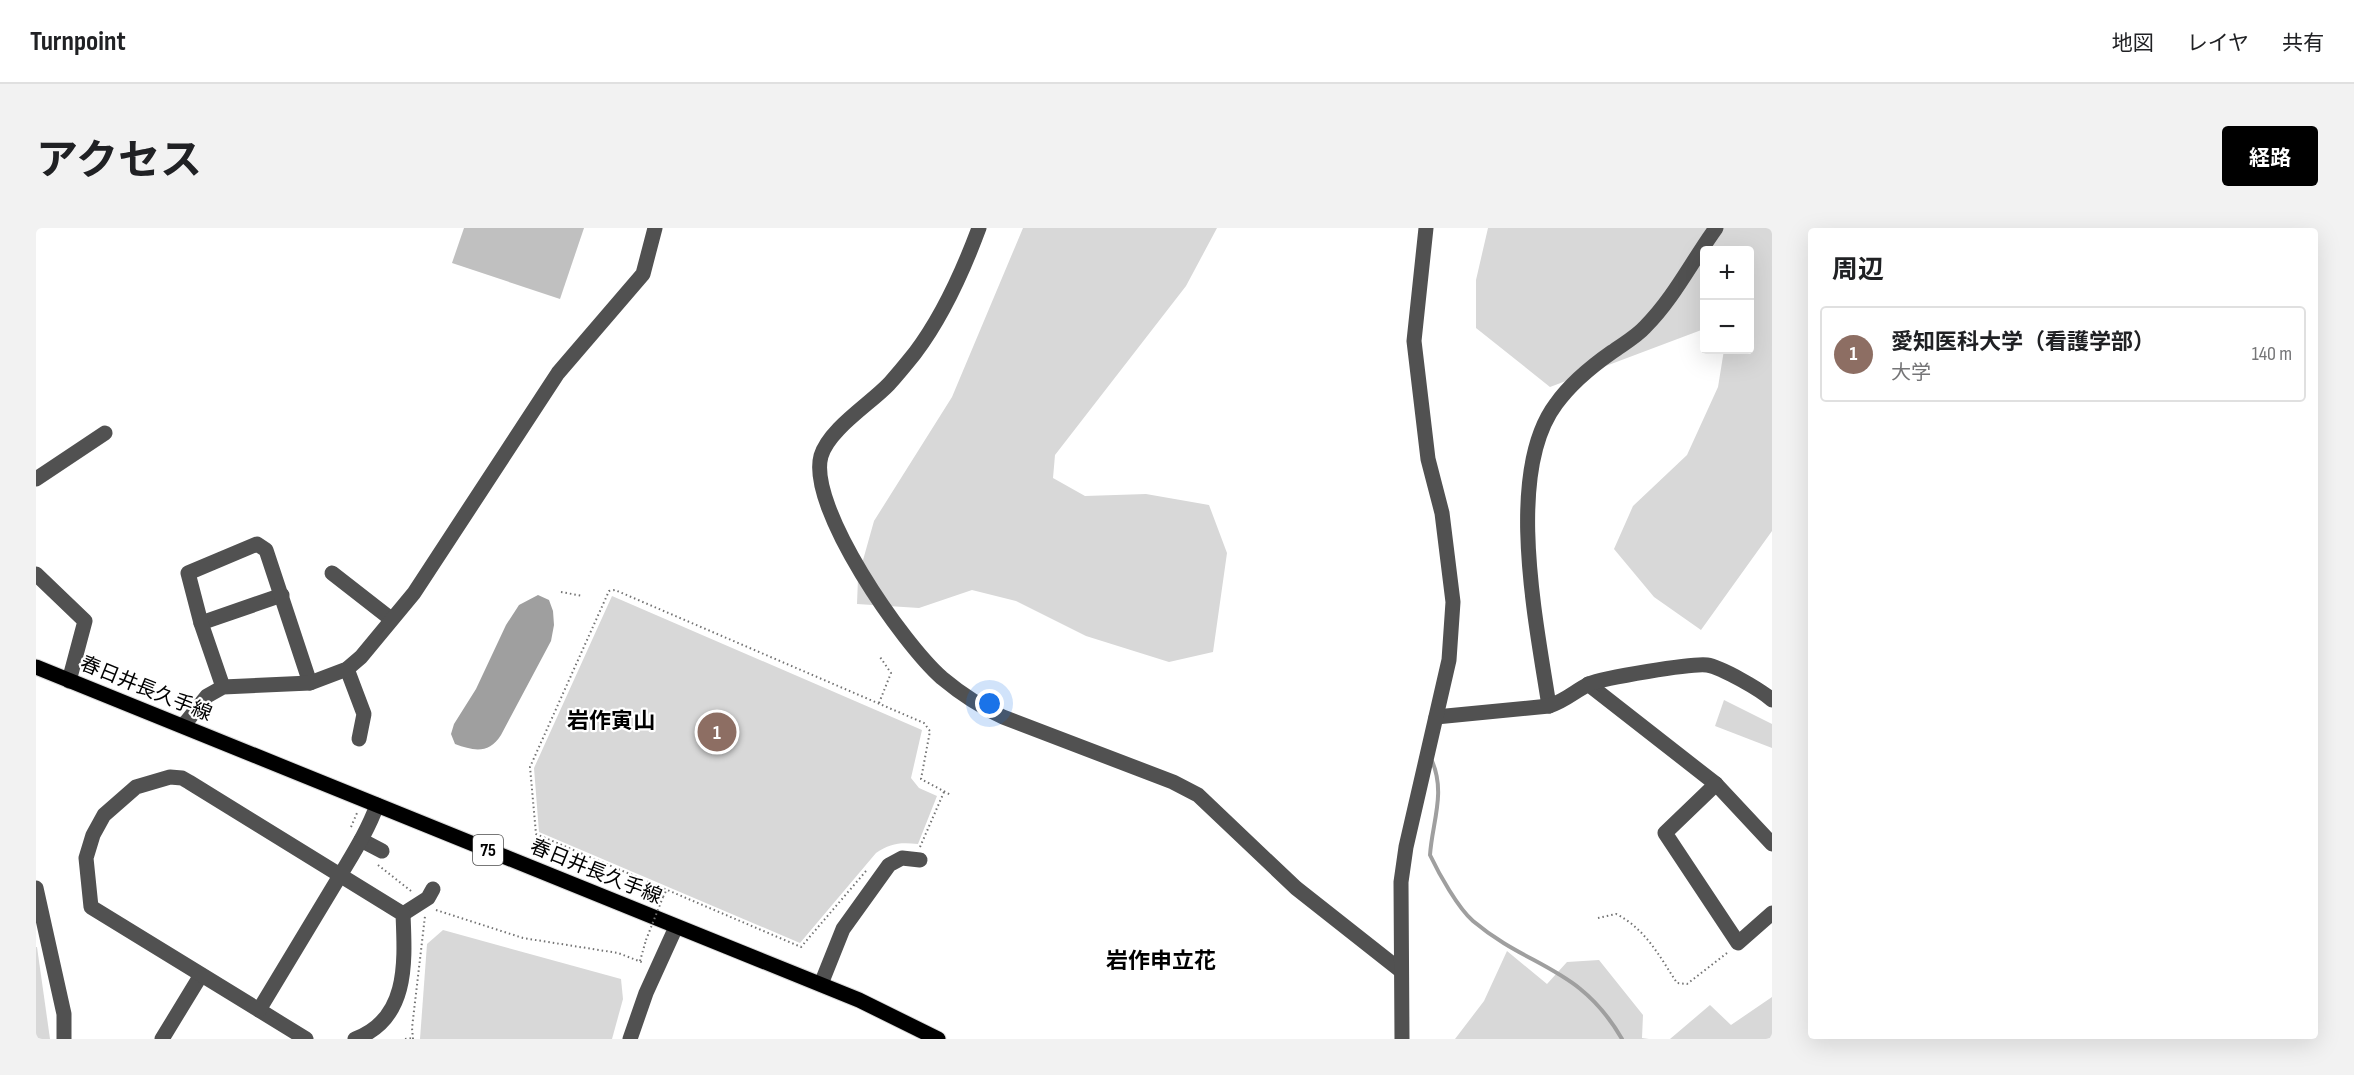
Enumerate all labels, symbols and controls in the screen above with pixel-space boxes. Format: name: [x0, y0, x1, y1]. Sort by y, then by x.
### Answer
text: Turnpoint: [30, 25, 126, 58]
text: 地図: [2112, 31, 2154, 56]
text: レイヤ: [2187, 31, 2249, 56]
text: 共有: [2282, 31, 2324, 56]
button: 経路: [2222, 126, 2318, 186]
text: アクセス: [36, 136, 202, 187]
map controls: [1700, 246, 1754, 354]
button: +: [1700, 246, 1754, 300]
text: 周辺: [1832, 255, 1884, 286]
button: −: [1700, 300, 1754, 354]
text: 愛知医科大学（看護学部）: [1891, 329, 2155, 356]
text: 1: [1850, 342, 1857, 366]
text: 140 m: [2252, 342, 2292, 366]
text: 大学: [1891, 361, 1931, 385]
street label: 春日井長久手線: [77, 652, 215, 726]
your location: [975, 689, 1004, 718]
district label: 岩作寅山: [567, 708, 655, 735]
pin: 1: [698, 710, 736, 754]
road number: 75: [473, 835, 503, 865]
street label: 春日井長久手線: [527, 835, 665, 909]
district label: 岩作申立花: [1106, 948, 1216, 975]

